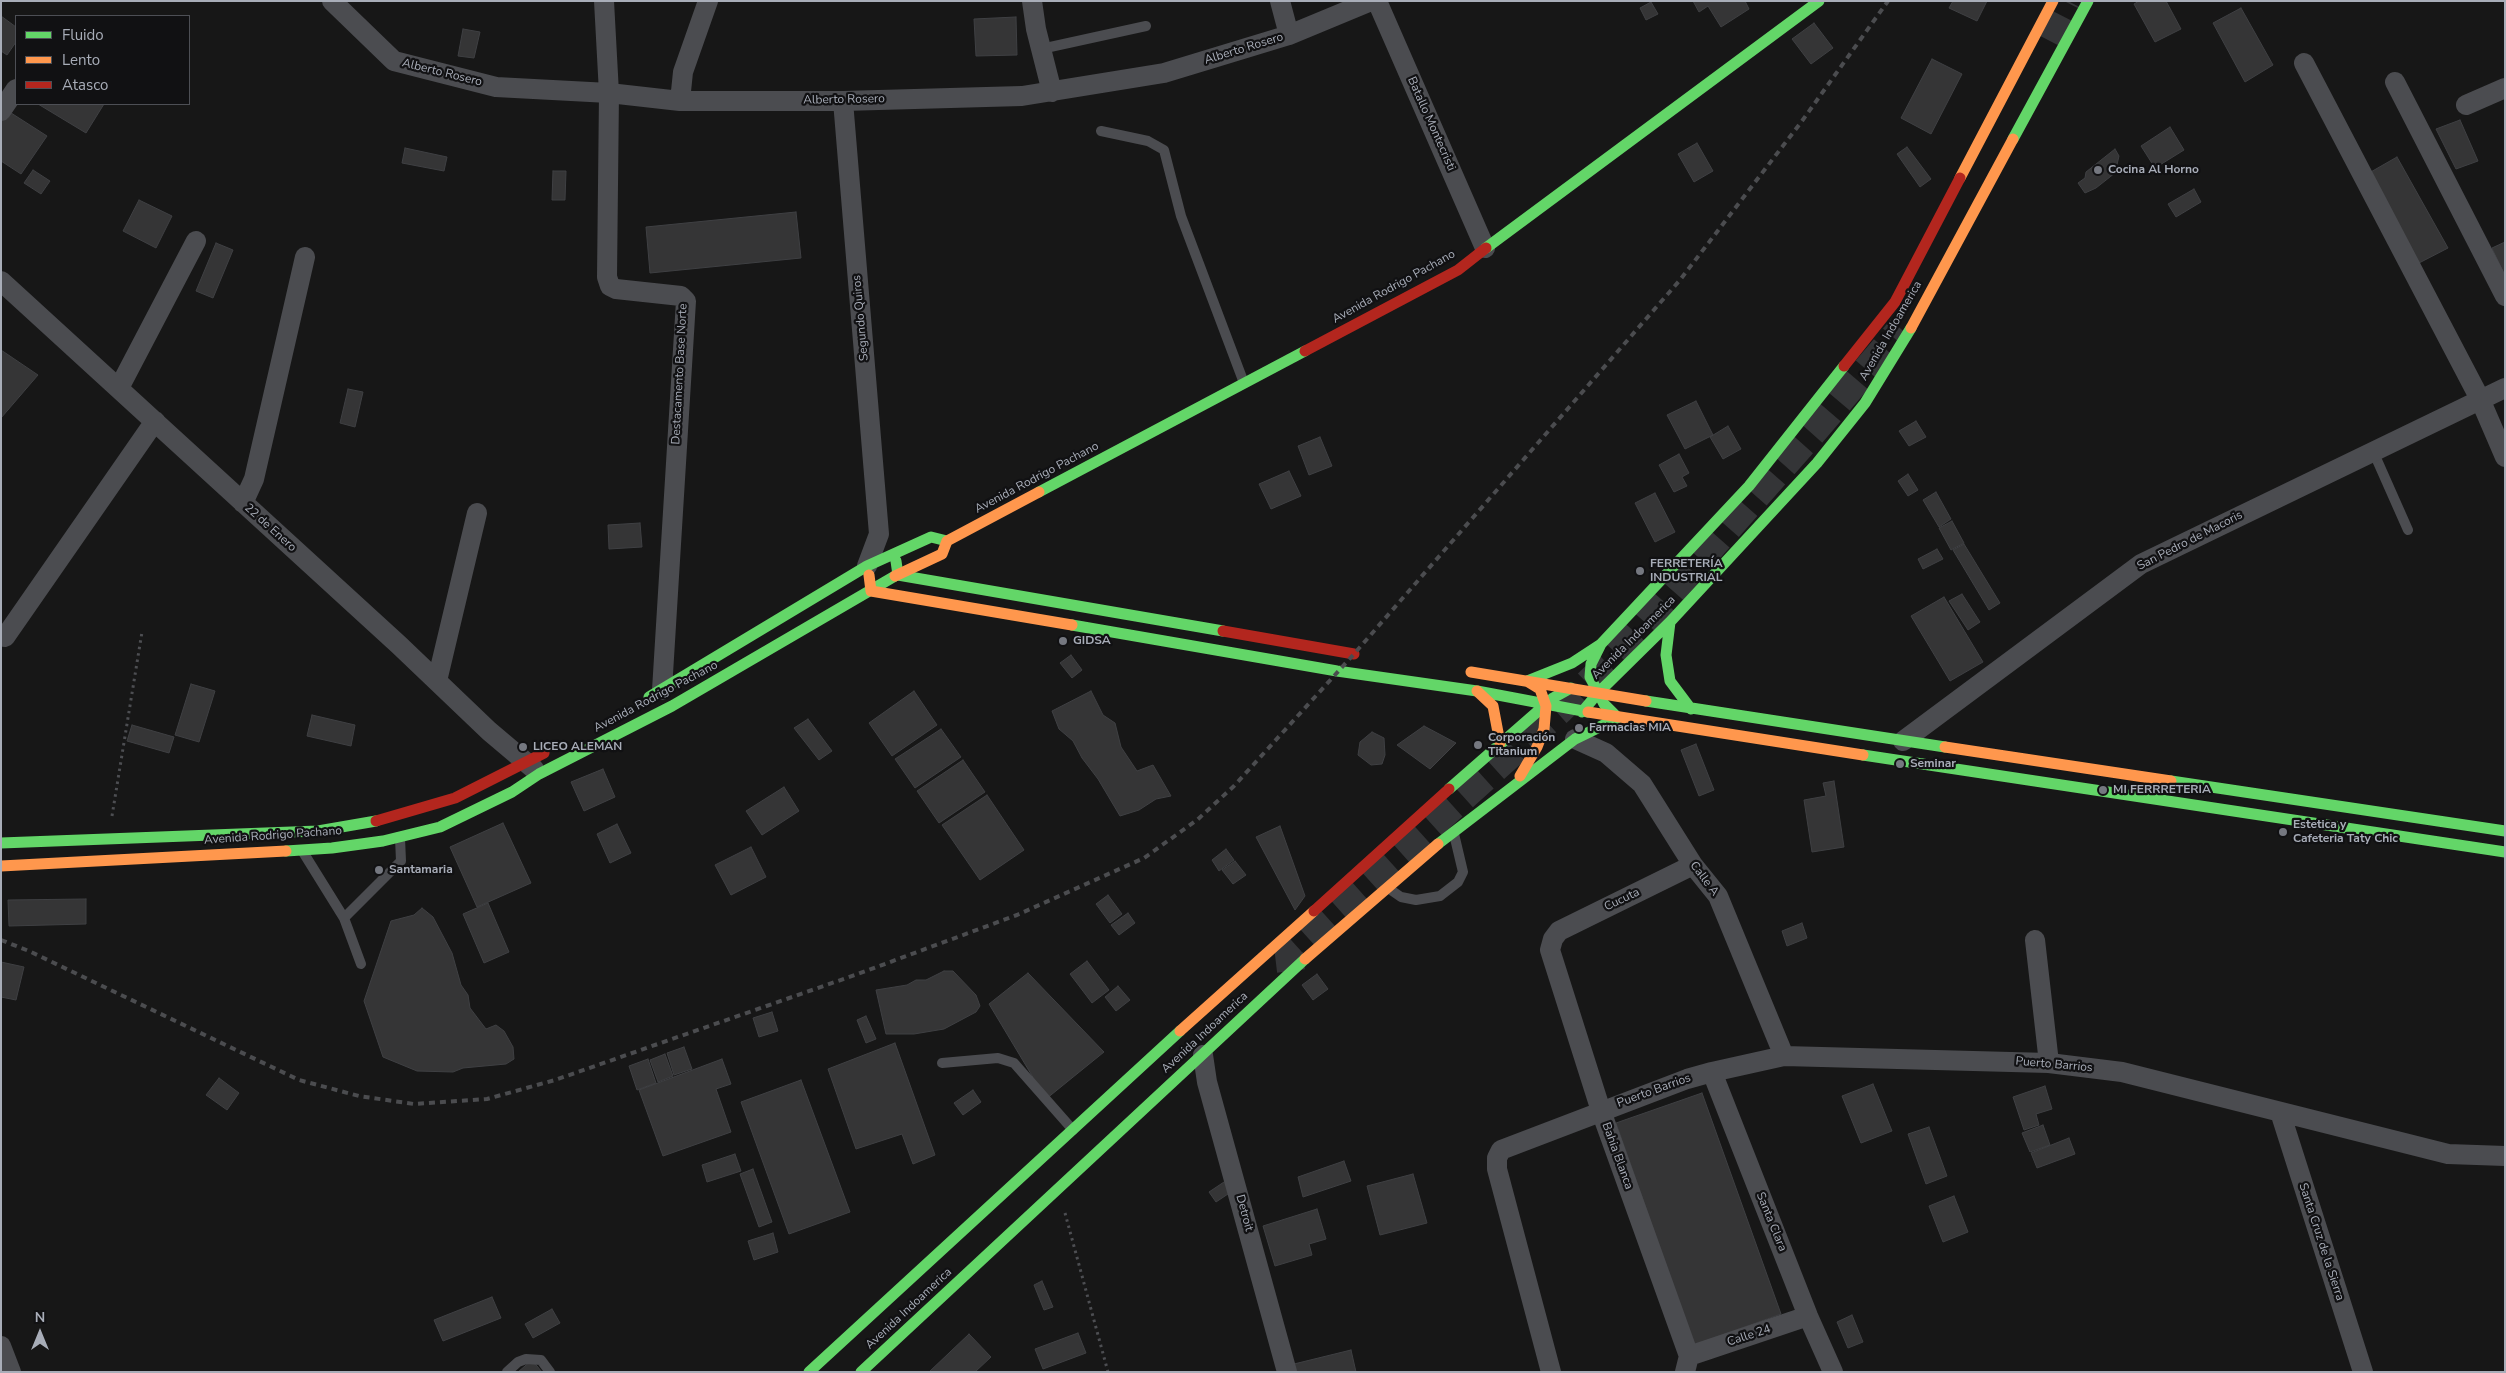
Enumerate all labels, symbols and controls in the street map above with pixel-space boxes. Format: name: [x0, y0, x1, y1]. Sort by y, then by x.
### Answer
legend: [15, 15, 190, 105]
text: Fluido: [62, 25, 104, 45]
street label: Alberto Rosero: [1203, 30, 1285, 68]
text: Lento: [62, 50, 100, 70]
street label: Alberto Rosero: [401, 56, 483, 90]
text: Atasco: [62, 75, 108, 95]
street label: Batallo Montecristi: [1404, 75, 1458, 173]
street label: Alberto Rosero: [803, 92, 885, 108]
place label: Cocina Al Horno: [2108, 163, 2199, 177]
marker: Cocina Al Horno: [2092, 164, 2104, 176]
street label: Avenida Rodrigo Pachano: [1330, 247, 1458, 327]
street label: Segundo Quiros: [850, 274, 872, 362]
street label: Avenida Indoamerica: [1857, 279, 1925, 383]
street label: Destacamento Base Norte: [669, 303, 691, 445]
street label: Avenida Rodrigo Pachano: [973, 439, 1101, 517]
street label: 22 de Enero: [241, 501, 299, 555]
street label: San Pedro de Macoris: [2135, 508, 2245, 574]
place label: FERRETERÍA INDUSTRIAL: [1650, 557, 1723, 585]
marker: FERRETERÍA INDUSTRIAL: [1634, 565, 1646, 577]
street label: Avenida Indoamerica: [1589, 593, 1679, 683]
place label: GIDSA: [1073, 634, 1111, 648]
marker: GIDSA: [1057, 635, 1069, 647]
street label: Avenida Rodrigo Pachano: [592, 658, 720, 736]
place label: Farmacias MIA: [1589, 721, 1671, 735]
marker: Farmacias MIA: [1573, 722, 1585, 734]
place label: Corporación Titanium: [1488, 731, 1555, 759]
marker: Corporación Titanium: [1472, 739, 1484, 751]
place label: LICEO ALEMAN: [533, 740, 622, 754]
marker: LICEO ALEMAN: [517, 741, 529, 753]
place label: Seminar: [1910, 757, 1956, 771]
marker: Seminar: [1894, 758, 1906, 770]
place label: MI FERRRETERIA: [2113, 783, 2211, 797]
marker: MI FERRRETERIA: [2097, 784, 2109, 796]
place label: Estetica y Cafeteria Taty Chic: [2293, 818, 2398, 846]
street label: Avenida Rodrigo Pachano: [204, 824, 342, 848]
marker: Estetica y Cafeteria Taty Chic: [2277, 826, 2289, 838]
street label: Calle A: [1686, 859, 1722, 899]
place label: Santamaria: [389, 863, 453, 877]
marker: Santamaria: [373, 864, 385, 876]
street label: Cucuta: [1602, 885, 1642, 915]
street label: Avenida Indoamerica: [1159, 989, 1251, 1077]
street label: Puerto Barrios: [2015, 1054, 2093, 1076]
street label: Puerto Barrios: [1615, 1071, 1693, 1111]
street label: Bahia Blanca: [1598, 1121, 1636, 1191]
street label: Santa Cruz de la Sierra: [2295, 1181, 2347, 1303]
street label: Santa Clara: [1753, 1190, 1789, 1254]
street label: Detroit: [1232, 1193, 1256, 1233]
street label: Avenida Indoamerica: [863, 1265, 955, 1353]
north arrow: [15, 1308, 65, 1358]
text: N: [35, 1308, 45, 1327]
street label: Calle 24: [1725, 1322, 1773, 1350]

